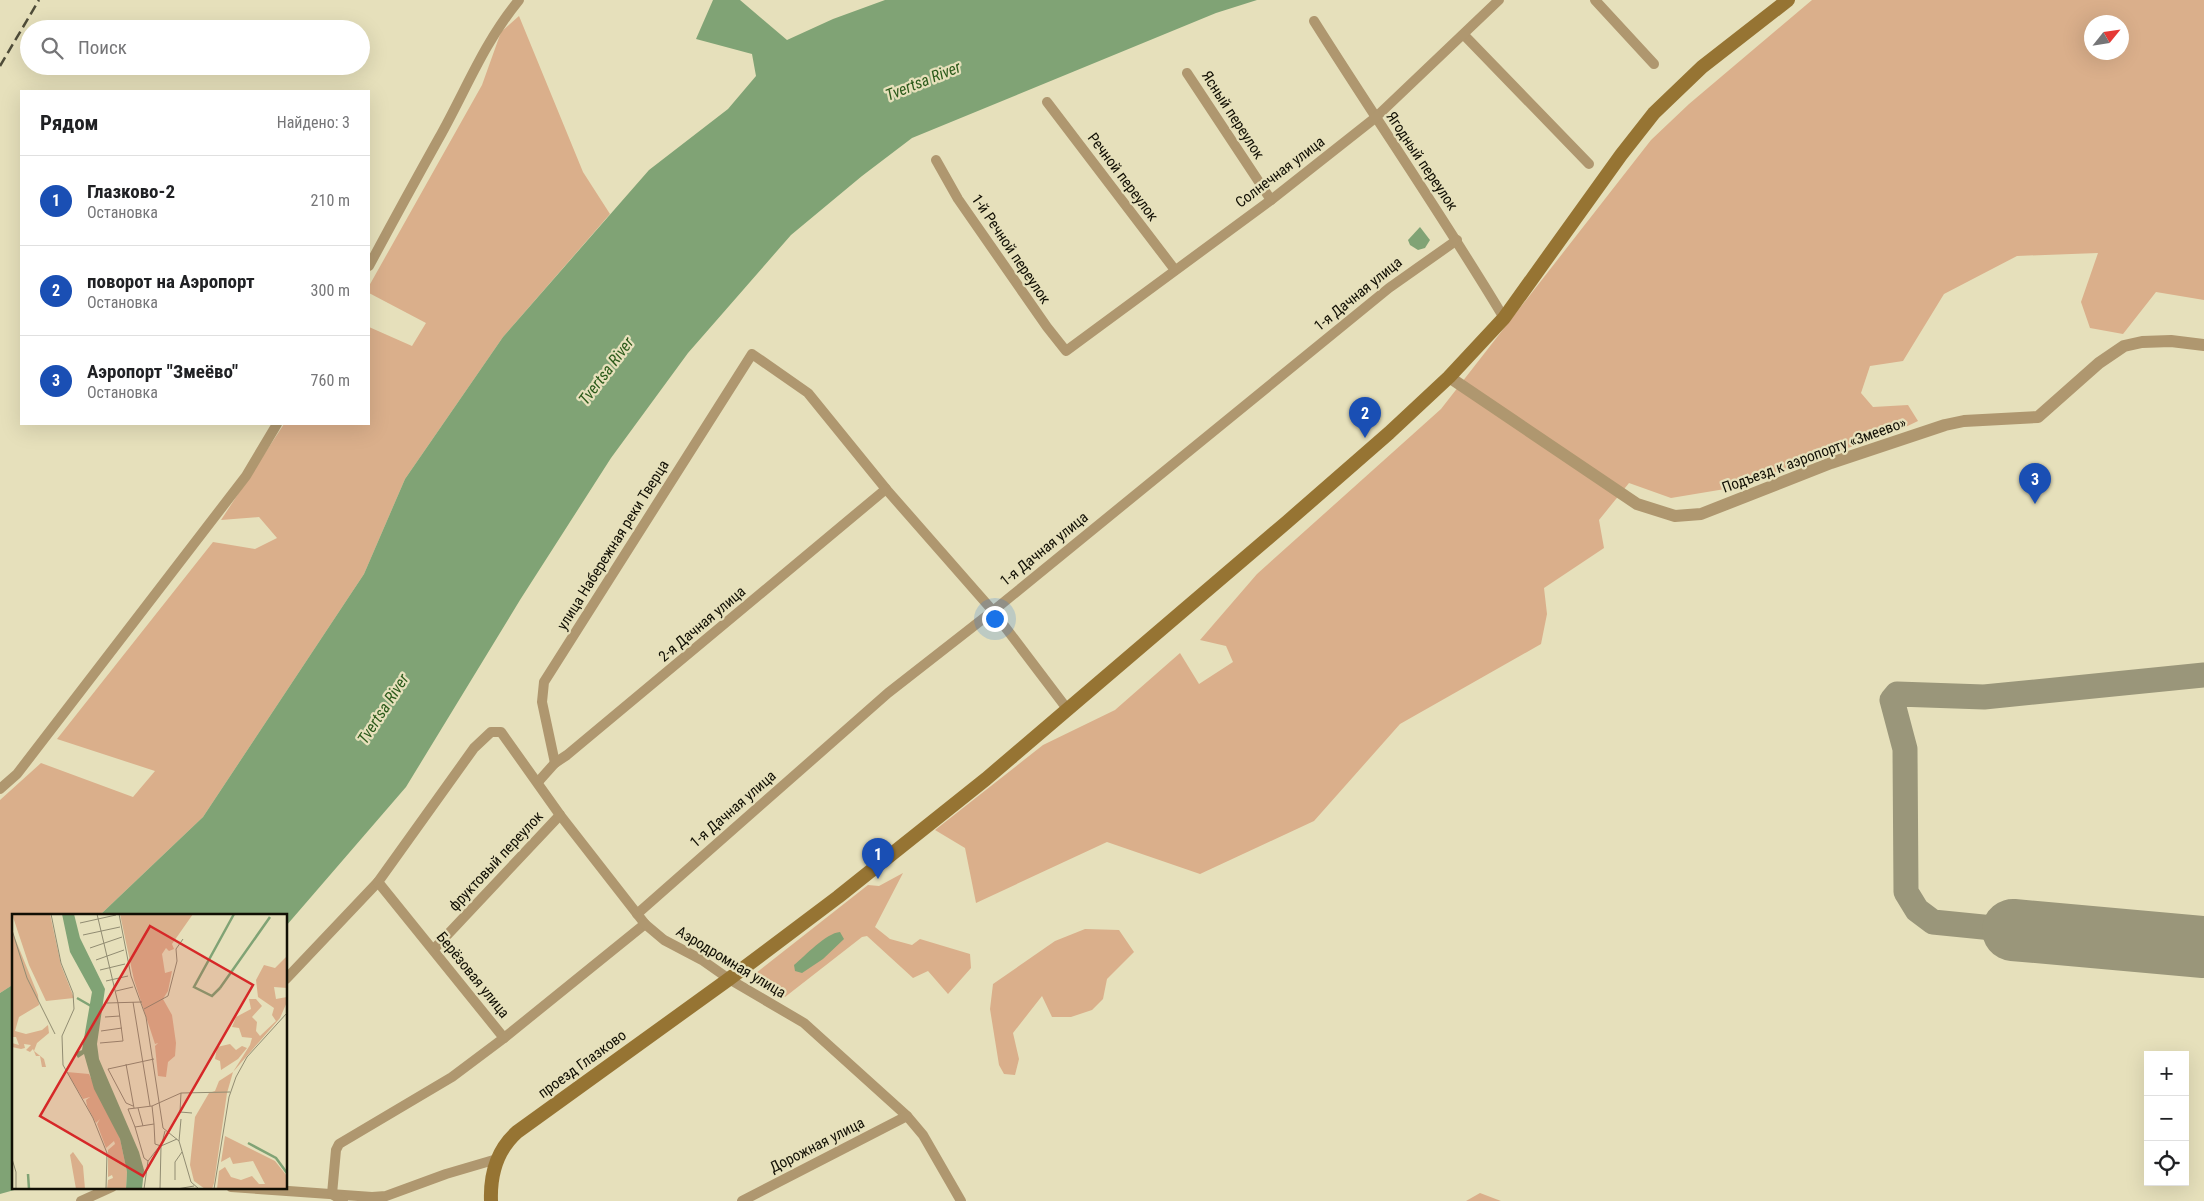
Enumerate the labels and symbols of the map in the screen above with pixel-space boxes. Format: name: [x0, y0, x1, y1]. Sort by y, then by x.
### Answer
north arrow: [2084, 15, 2129, 60]
water label: Tvertsa River: [883, 57, 965, 105]
street label: Ясный переулок: [1198, 67, 1268, 163]
street label: Ягодный переулок: [1382, 108, 1462, 214]
street label: Речной переулок: [1084, 129, 1162, 225]
street label: Солнечная улица: [1232, 133, 1328, 211]
street label: 1-й Речной переулок: [968, 191, 1054, 307]
street label: 1-я Дачная улица: [1310, 253, 1406, 335]
water label: Tvertsa River: [574, 333, 638, 408]
pin: 2: [1349, 397, 1381, 438]
street label: Подъезд к аэропорту «Змеево»: [1720, 413, 1908, 497]
street label: улица Набережная реки Тверца: [553, 457, 673, 633]
pin: 3: [2019, 463, 2051, 504]
street label: 1-я Дачная улица: [996, 508, 1092, 590]
street label: 2-я Дачная улица: [655, 582, 749, 666]
your location: [982, 606, 1008, 632]
water label: Tvertsa River: [353, 669, 413, 748]
street label: 1-я Дачная улица: [686, 767, 780, 851]
street label: фруктовый переулок: [445, 807, 547, 915]
pin: 1: [862, 838, 894, 879]
inset map: [12, 914, 288, 1188]
street label: Аэродромная улица: [673, 922, 789, 1002]
street label: Берёзовая улица: [433, 928, 513, 1022]
street label: проезд Глазково: [534, 1026, 630, 1102]
street label: Дорожная улица: [767, 1113, 867, 1177]

